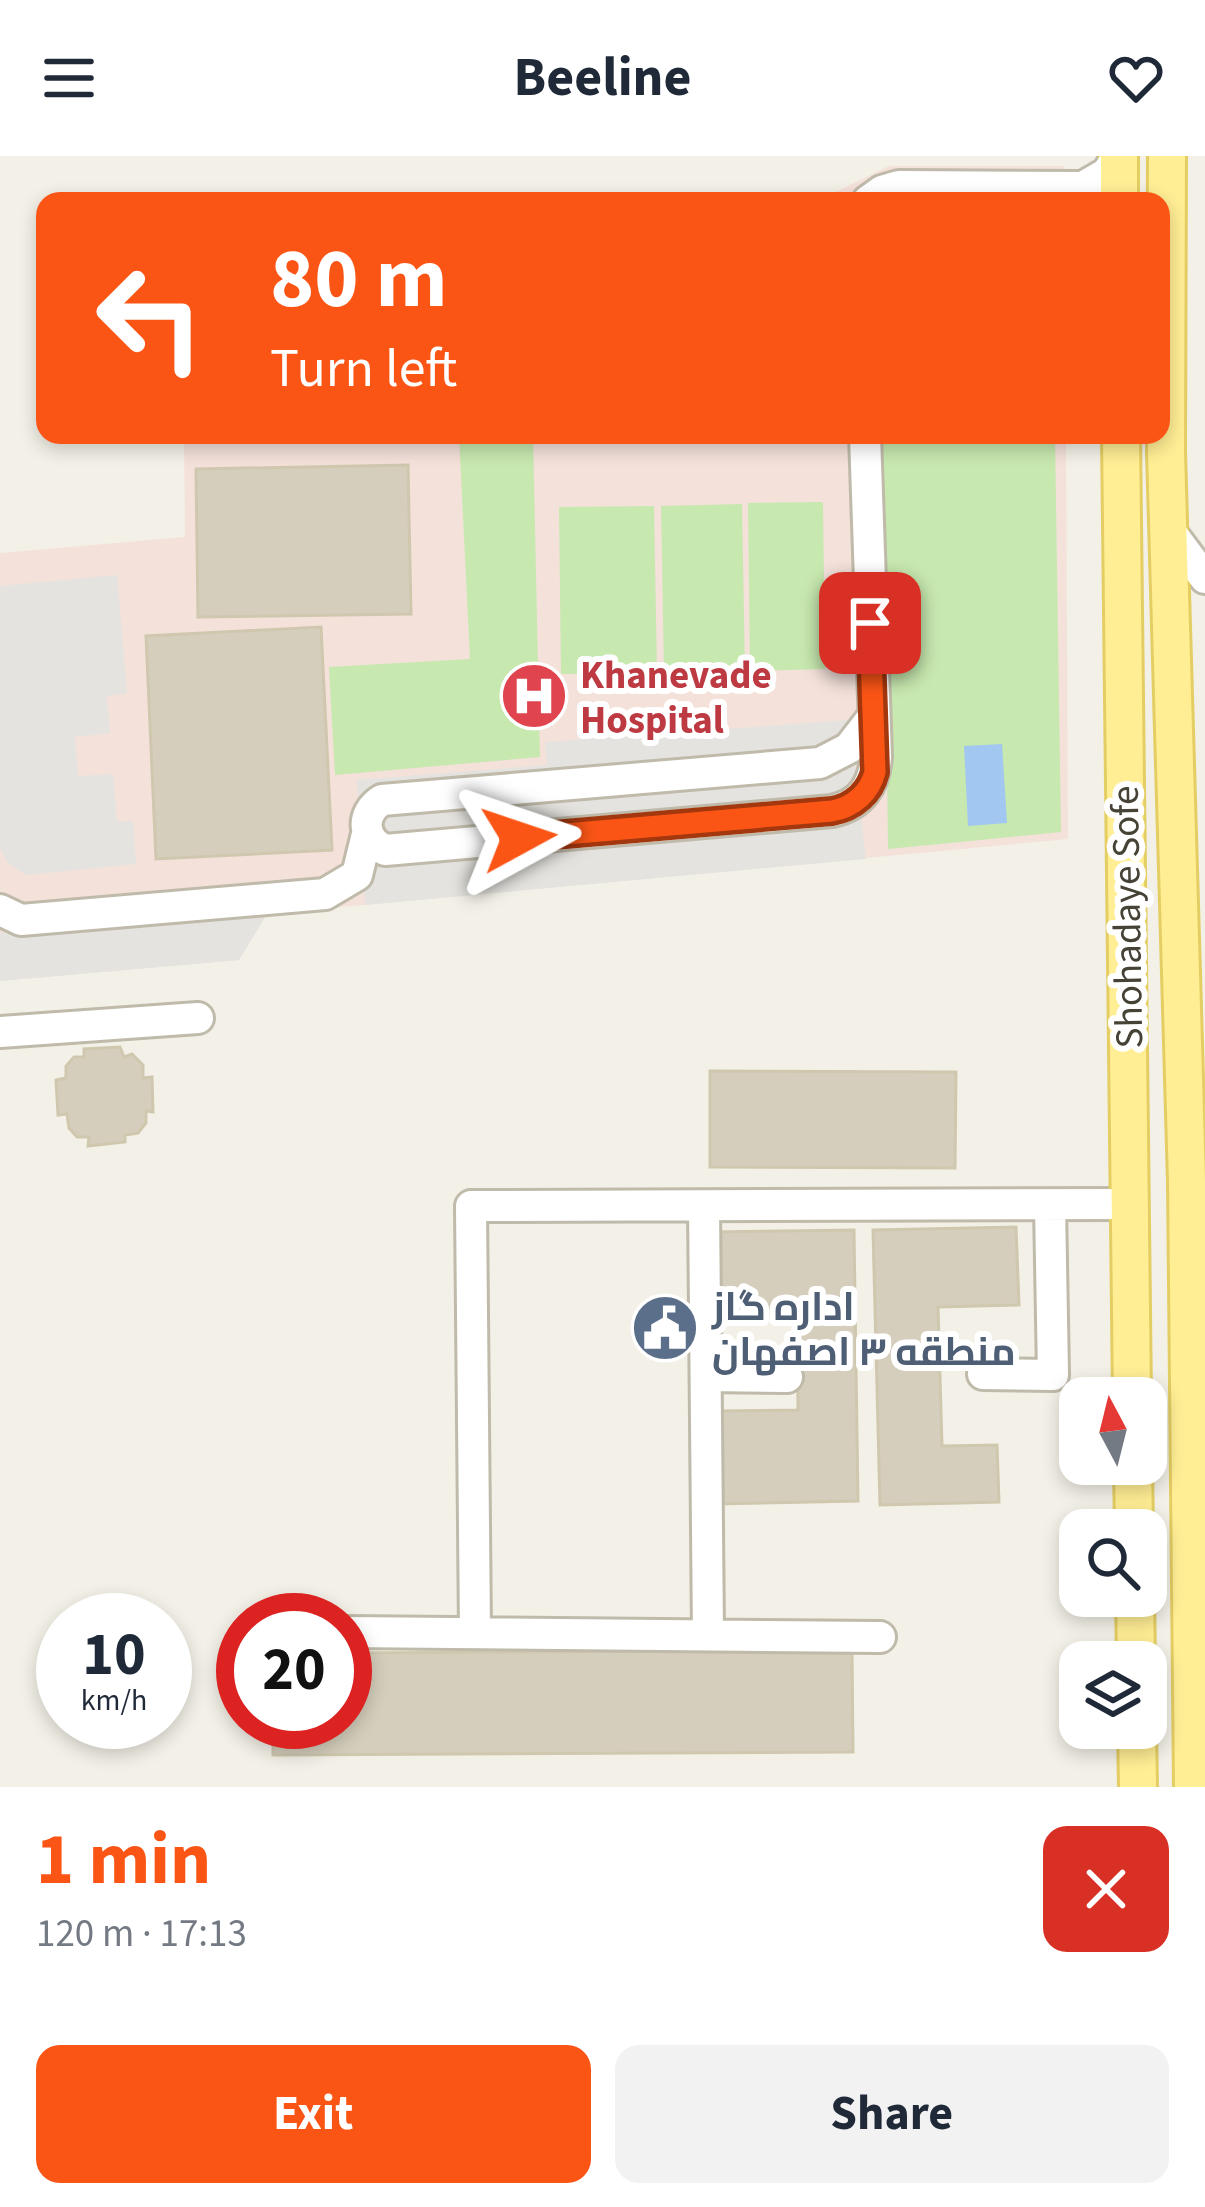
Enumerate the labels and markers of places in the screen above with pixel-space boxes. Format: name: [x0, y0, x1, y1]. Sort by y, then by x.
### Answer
pin: [819, 572, 921, 674]
place label: Khanevade Hospital: [580, 648, 772, 749]
hospital icon: Khanevade Hospital: [499, 661, 569, 731]
place label: اداره گاز منطقه ۳ اصفهان: [711, 1280, 1016, 1381]
public building icon: اداره گاز منطقه ۳ اصفهان: [630, 1293, 700, 1363]

